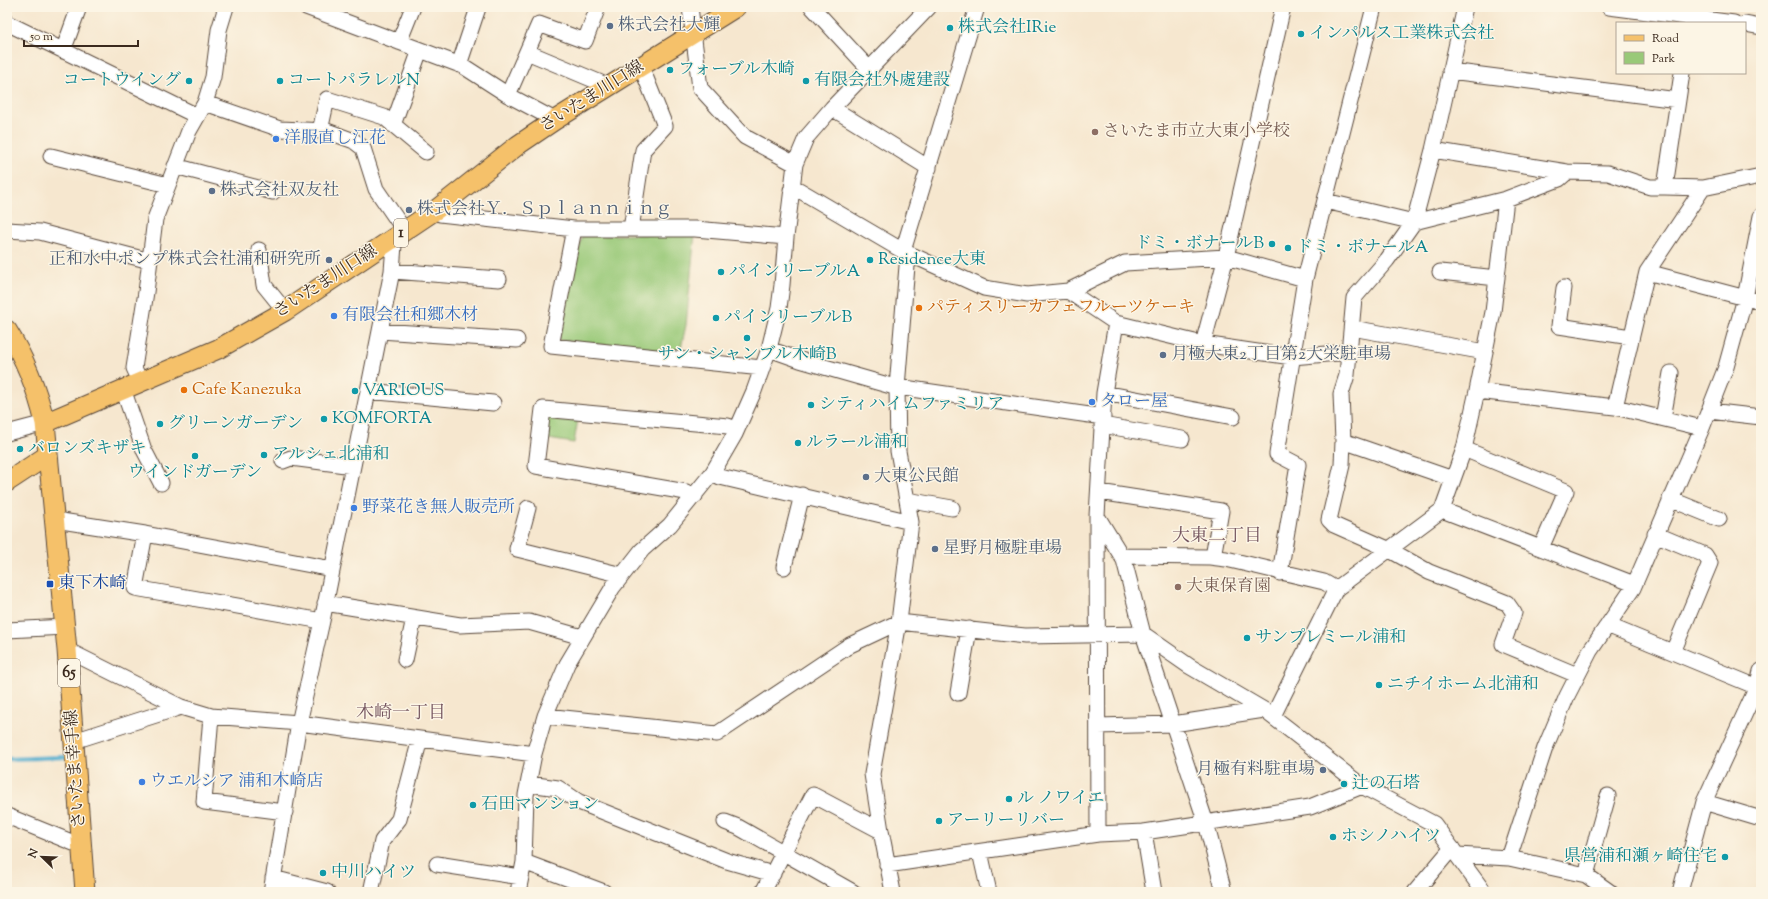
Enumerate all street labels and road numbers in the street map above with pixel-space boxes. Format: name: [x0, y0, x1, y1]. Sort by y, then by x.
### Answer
street label: さいたま川口線: [535, 55, 649, 139]
road number: 1: [394, 219, 408, 247]
street label: さいたま川口線: [270, 240, 382, 324]
road number: 65: [58, 659, 80, 687]
street label: さいたま幸手線: [60, 709, 92, 829]

